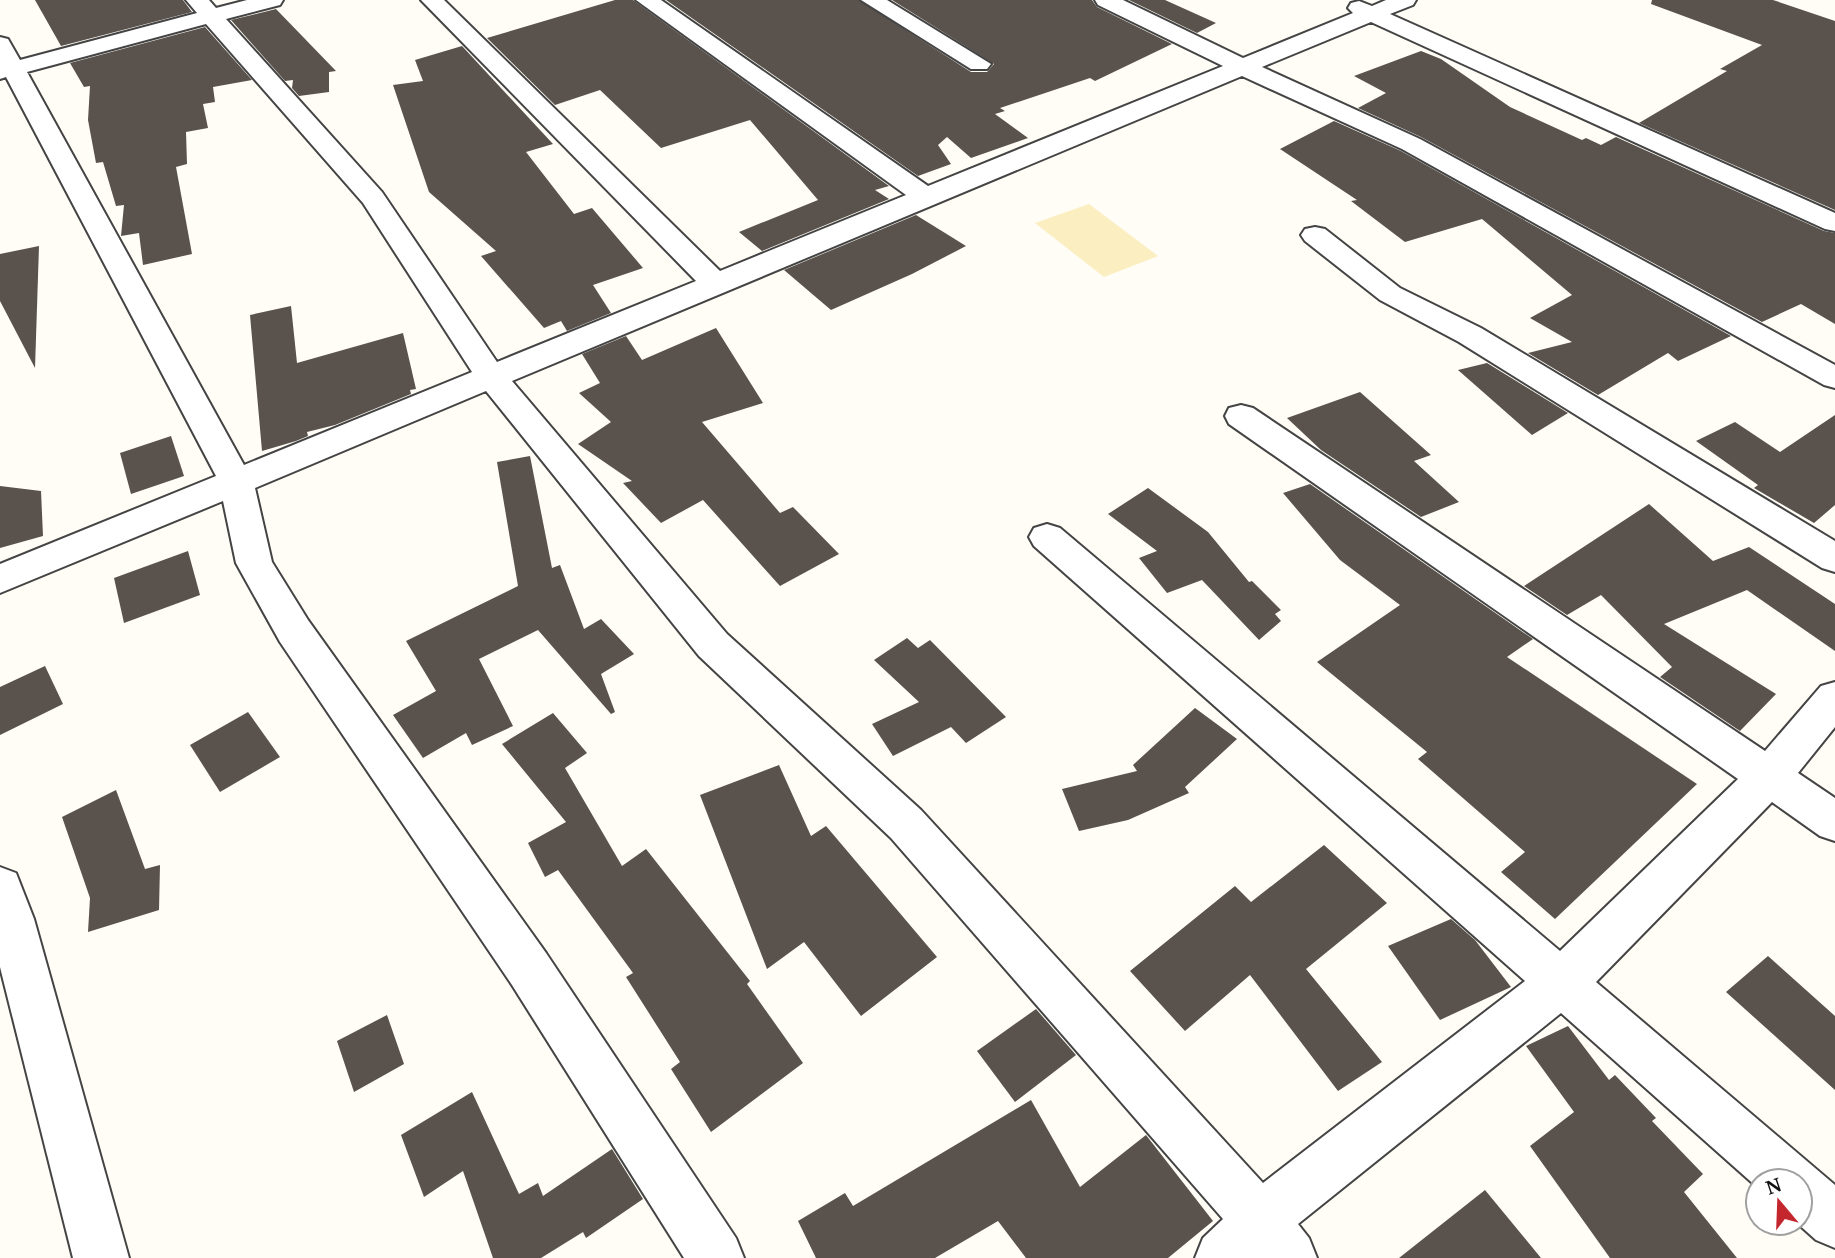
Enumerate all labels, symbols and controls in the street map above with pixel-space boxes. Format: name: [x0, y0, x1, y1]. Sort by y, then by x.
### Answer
north arrow: [1744, 1167, 1814, 1237]
text: N: [1762, 1171, 1785, 1201]

